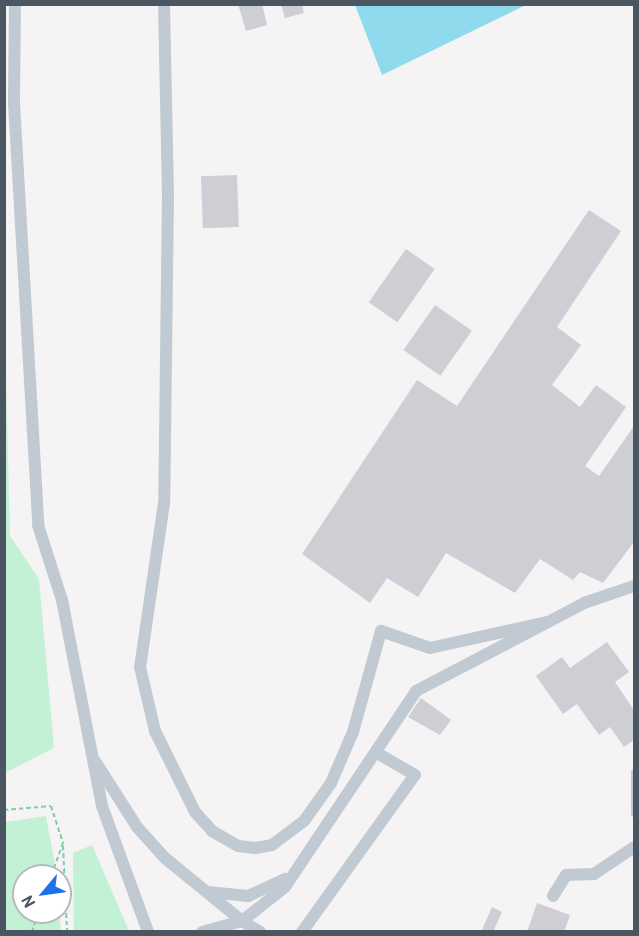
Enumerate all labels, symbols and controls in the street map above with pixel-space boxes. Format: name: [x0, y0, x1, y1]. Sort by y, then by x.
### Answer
north arrow: [12, 864, 72, 924]
text: N: [17, 893, 38, 911]

